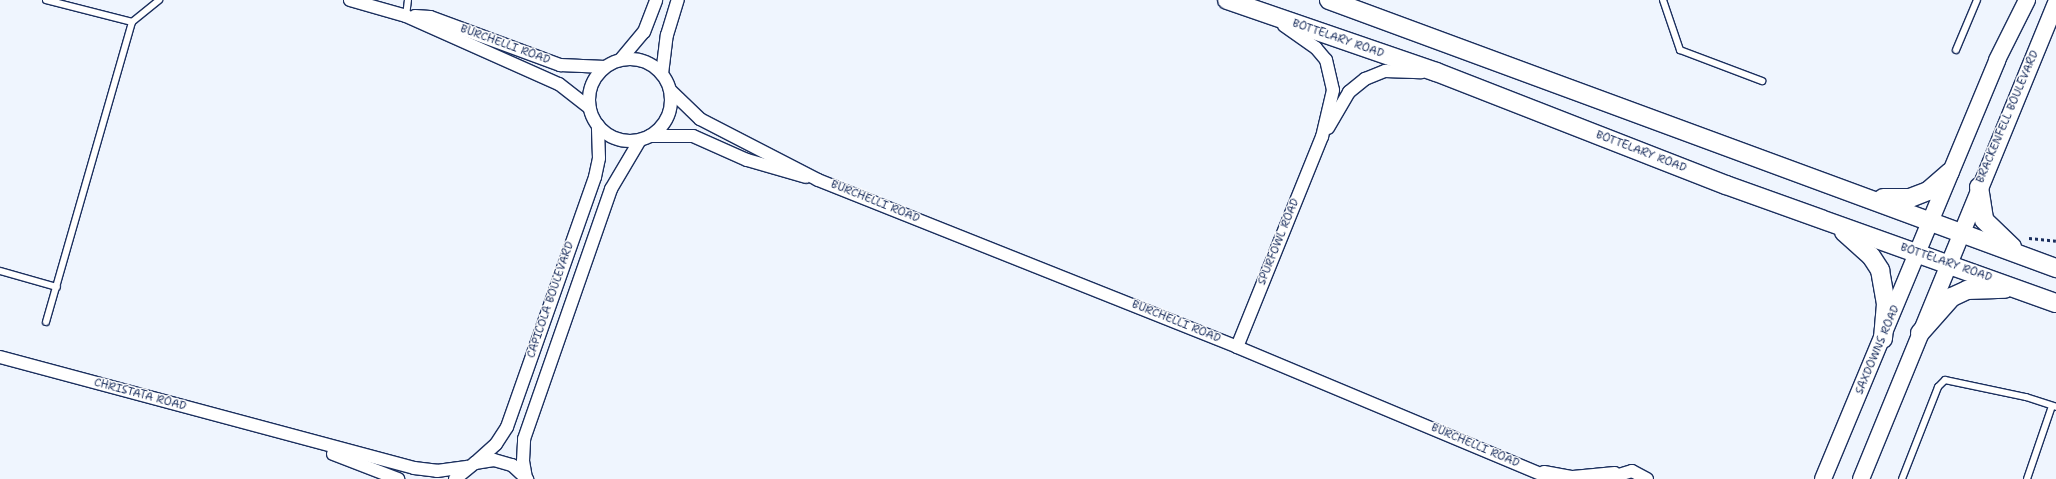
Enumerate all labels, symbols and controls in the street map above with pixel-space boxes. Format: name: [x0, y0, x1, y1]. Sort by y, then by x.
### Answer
street label: BOTTELARY ROAD: [1290, 17, 1386, 61]
street label: BURCHELLI ROAD: [458, 23, 552, 67]
street label: BRACKENFELL BOULEVARD: [1974, 49, 2042, 185]
street label: BOTTELARY ROAD: [1594, 129, 1688, 175]
street label: BURCHELLI ROAD: [829, 178, 921, 226]
street label: SPURFOWL ROAD: [1256, 197, 1302, 287]
street label: CAPICOLA BOULEVARD: [525, 240, 577, 360]
street label: BOTTELARY ROAD: [1898, 241, 1994, 285]
street label: BURCHELLI ROAD: [1130, 298, 1222, 346]
street label: SAXDOWNS ROAD: [1853, 303, 1903, 397]
street label: CHRISTATA ROAD: [92, 376, 188, 414]
street label: BURCHELLI ROAD: [1429, 421, 1521, 471]

